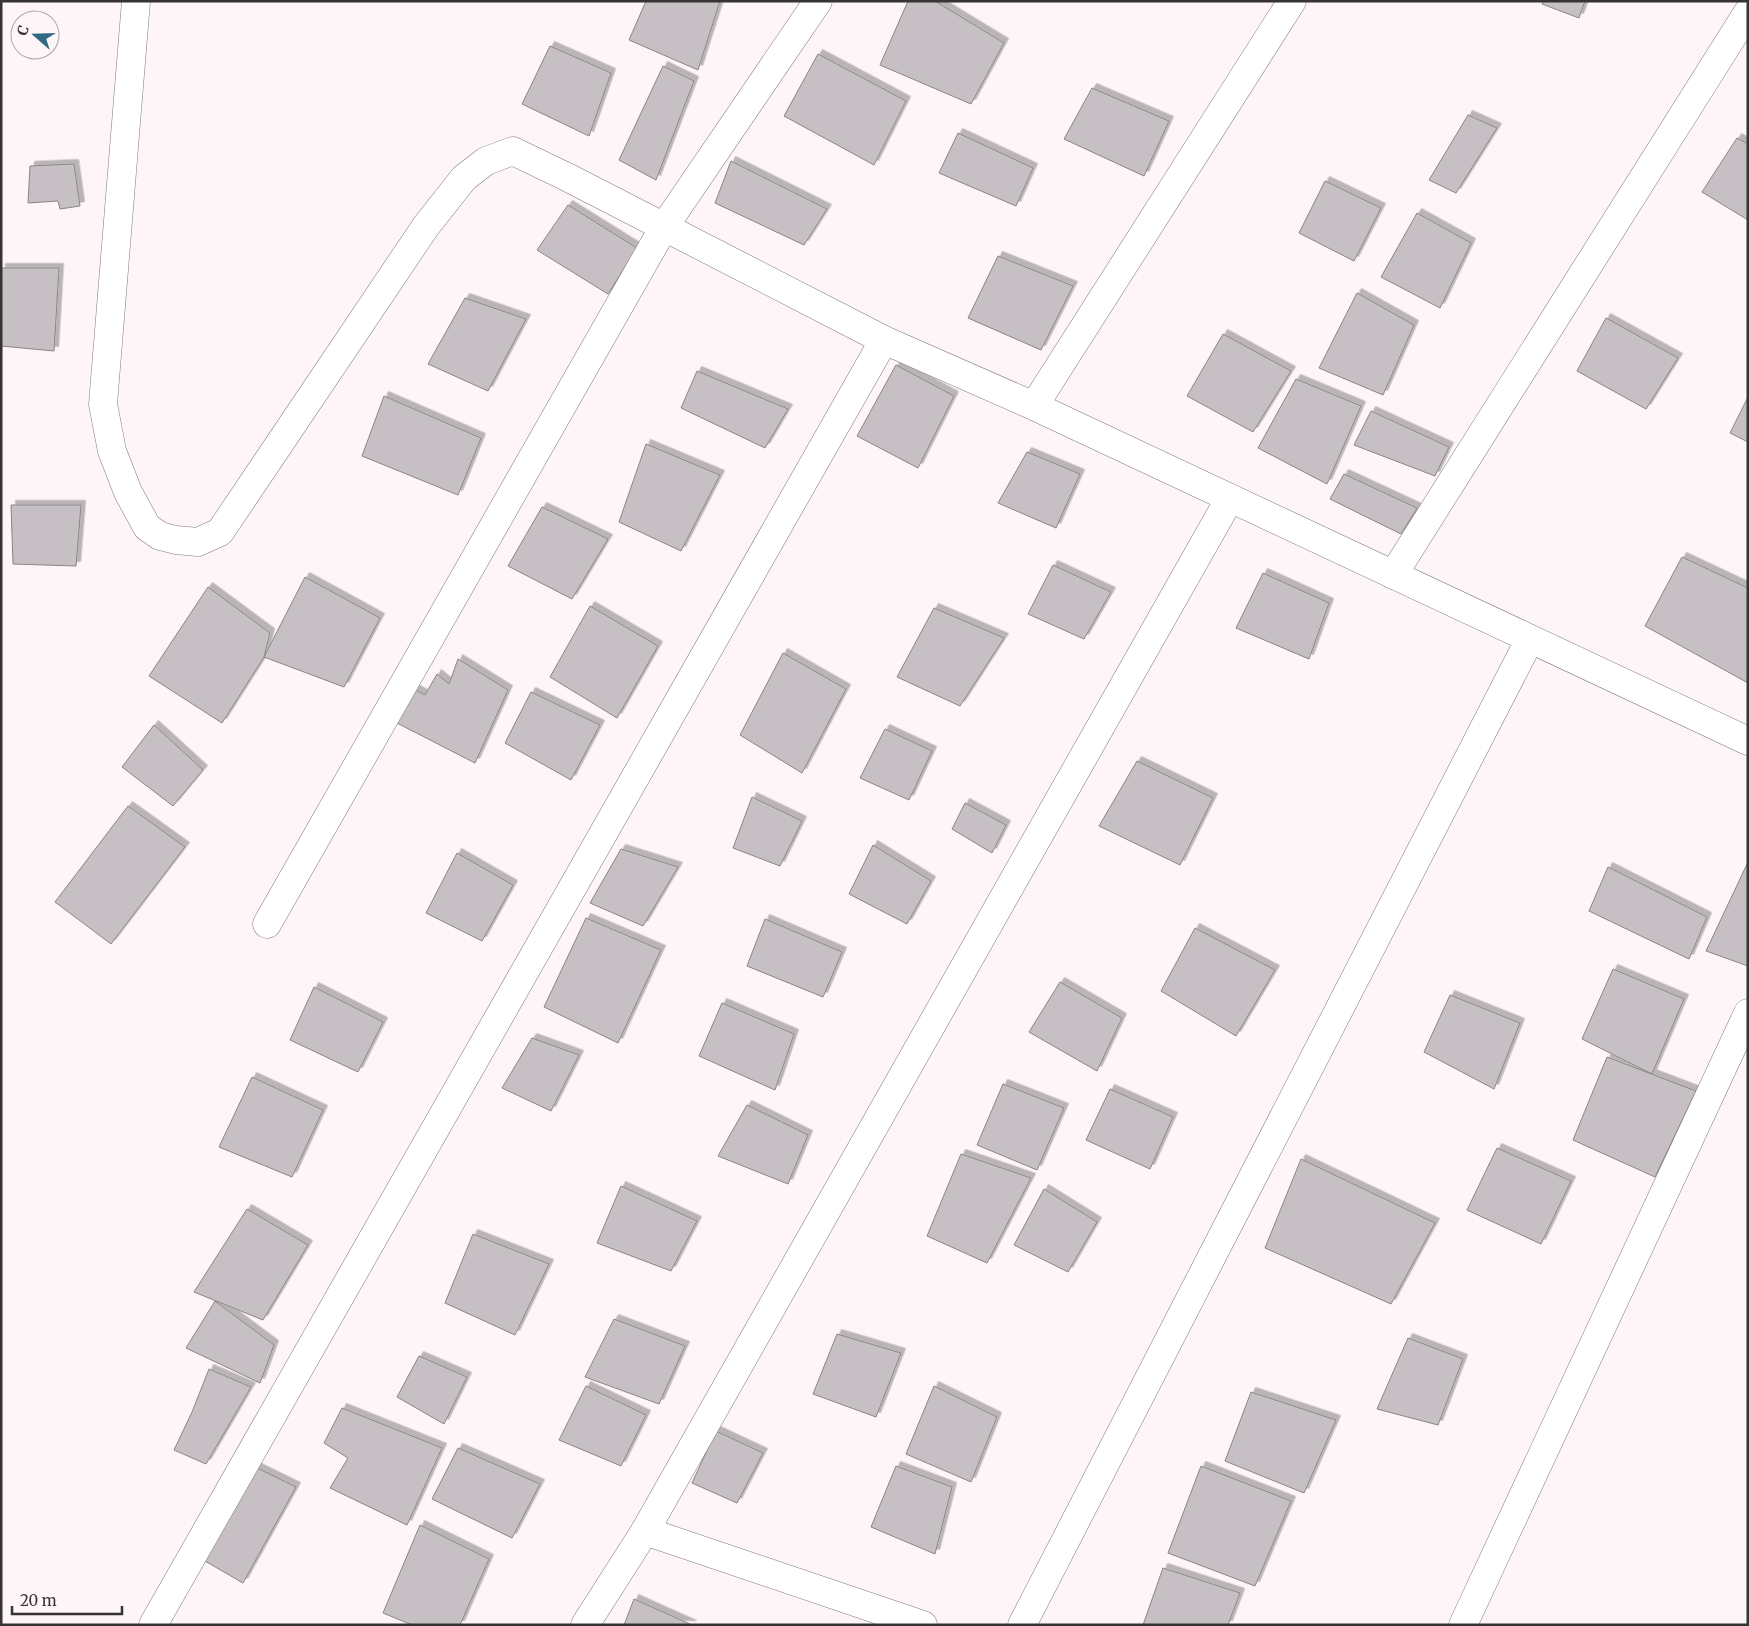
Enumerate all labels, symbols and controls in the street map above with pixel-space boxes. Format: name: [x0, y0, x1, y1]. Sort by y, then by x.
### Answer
north arrow: [10, 10, 60, 60]
text: С: [13, 23, 33, 38]
scale bar: [12, 1584, 122, 1616]
text: 20 m: [20, 1591, 57, 1610]

